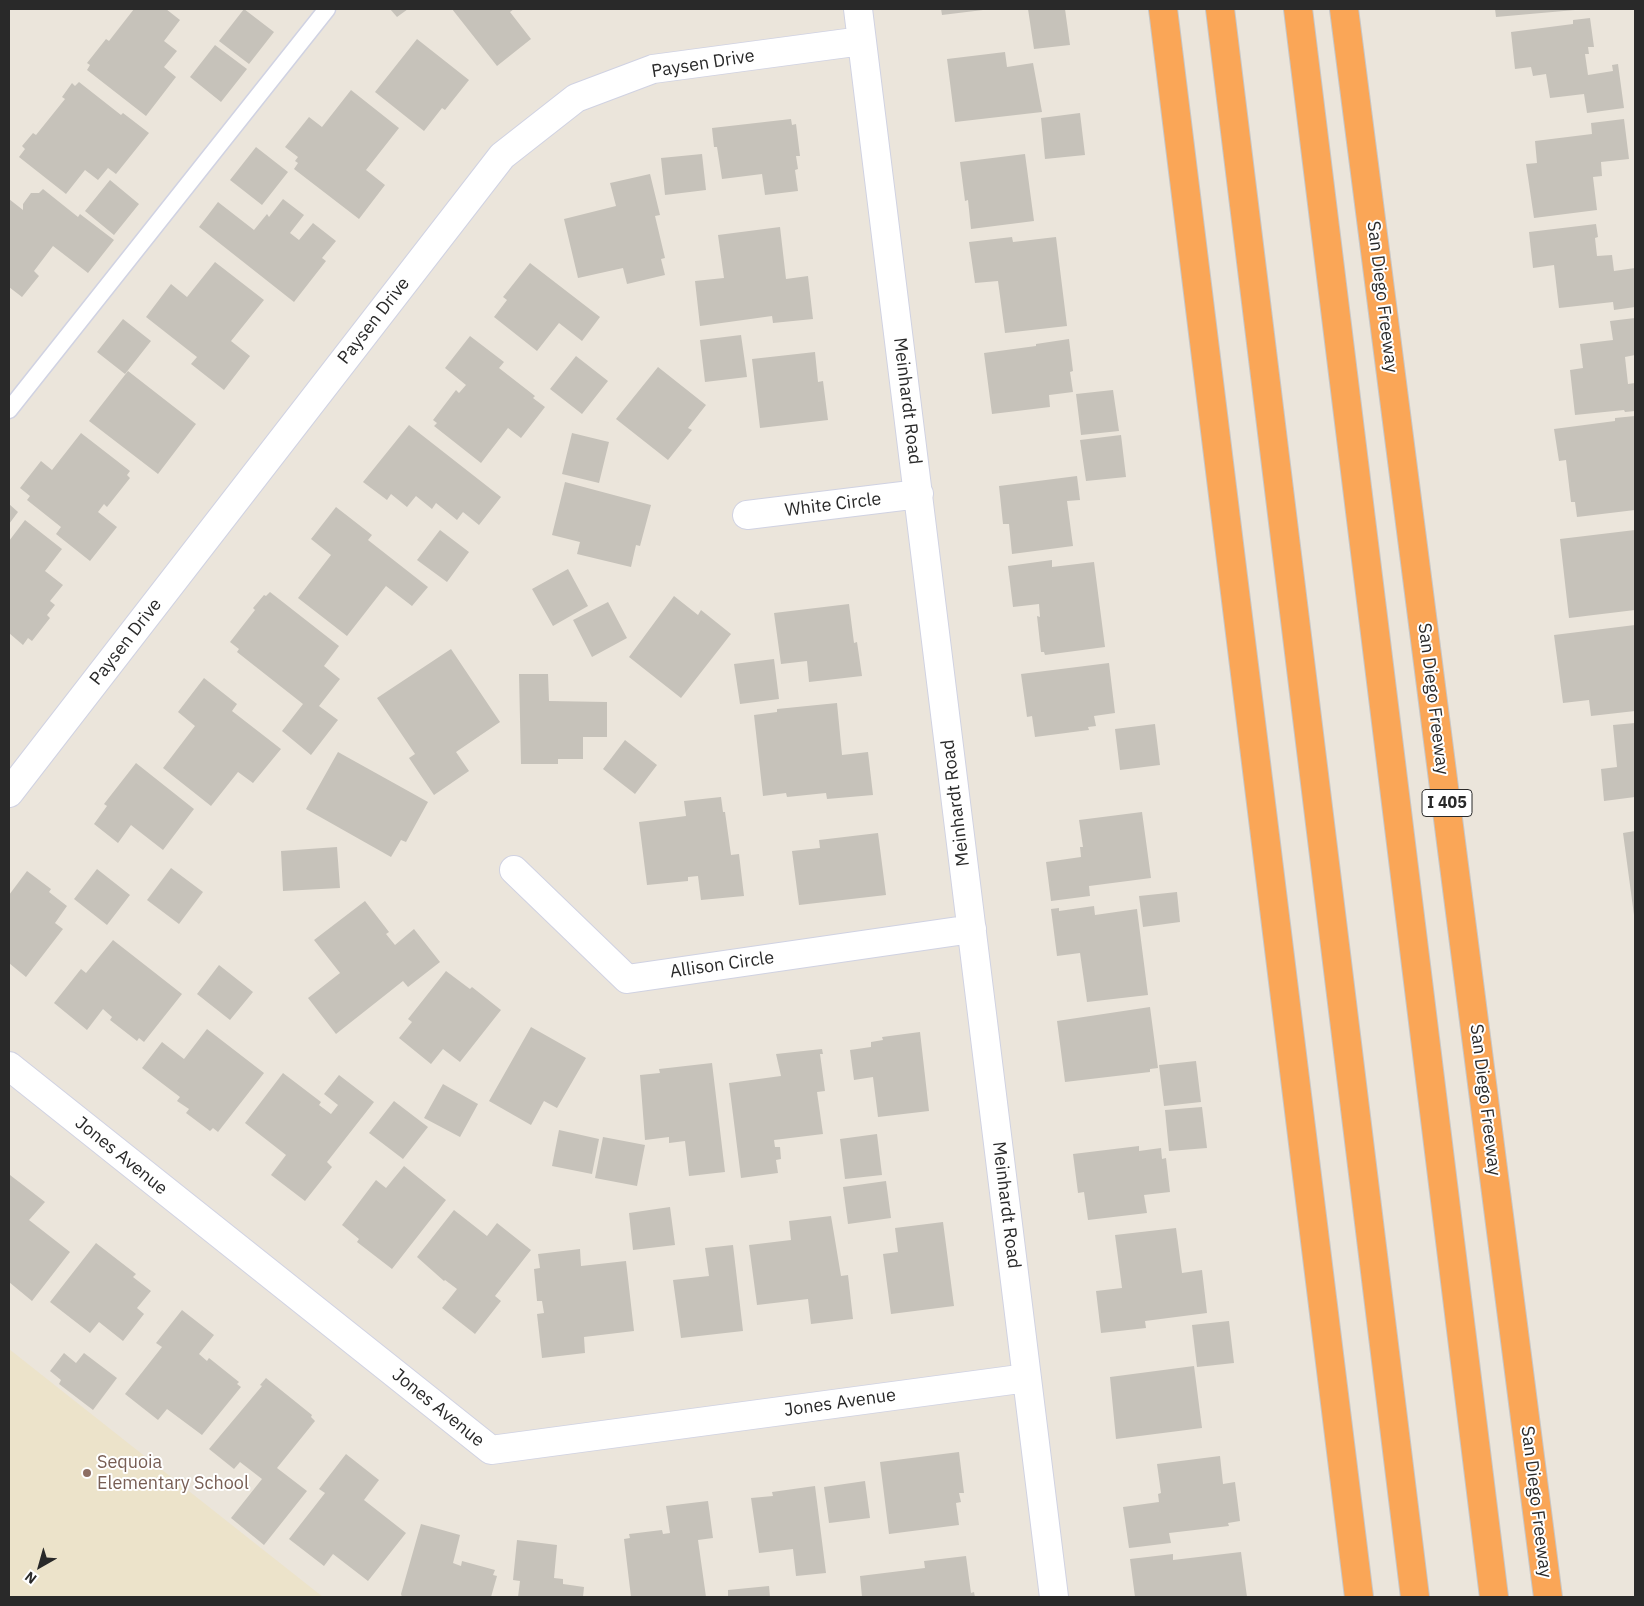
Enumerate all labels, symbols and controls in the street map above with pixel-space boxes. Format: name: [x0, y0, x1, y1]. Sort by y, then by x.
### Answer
street label: Paysen Drive: [650, 45, 756, 83]
street label: San Diego Freeway: [1362, 220, 1402, 374]
street label: Paysen Drive: [333, 273, 415, 369]
street label: Meinhardt Road: [888, 336, 926, 466]
street label: White Circle: [783, 488, 883, 522]
street label: Paysen Drive: [85, 594, 167, 690]
street label: San Diego Freeway: [1413, 622, 1453, 776]
street label: Meinhardt Road: [937, 738, 975, 868]
road number: I 405: [1422, 790, 1472, 816]
street label: Allison Circle: [668, 947, 776, 983]
street label: San Diego Freeway: [1465, 1023, 1505, 1177]
street label: Jones Avenue: [70, 1112, 172, 1200]
street label: Meinhardt Road: [987, 1140, 1025, 1270]
street label: Jones Avenue: [387, 1364, 489, 1452]
street label: Jones Avenue: [783, 1384, 897, 1422]
street label: San Diego Freeway: [1516, 1425, 1556, 1579]
place label: Sequoia Elementary School: [97, 1452, 249, 1495]
marker: Sequoia Elementary School: [81, 1467, 93, 1479]
north arrow: [15, 1541, 65, 1591]
text: N: [21, 1568, 40, 1588]

